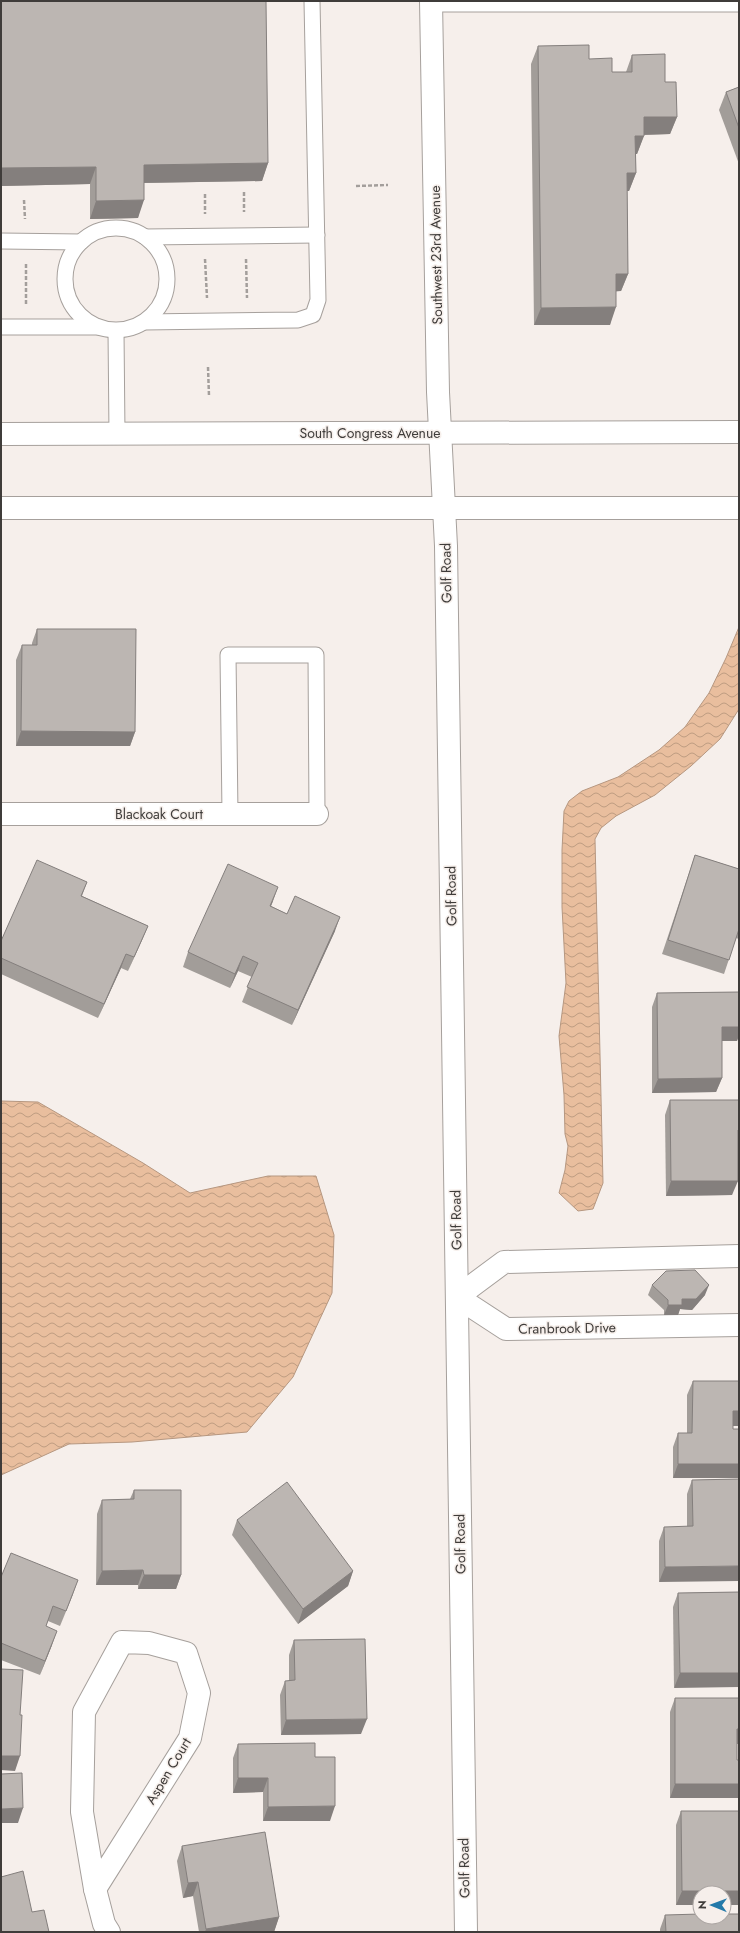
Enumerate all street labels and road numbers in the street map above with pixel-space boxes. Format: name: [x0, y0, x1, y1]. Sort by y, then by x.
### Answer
street label: Southwest 23rd Avenue: [425, 185, 447, 325]
street label: South Congress Avenue: [299, 423, 441, 443]
street label: Golf Road: [435, 543, 457, 603]
street label: Blackoak Court: [115, 804, 204, 824]
street label: Golf Road: [440, 866, 462, 926]
street label: Golf Road: [445, 1190, 467, 1250]
street label: Cranbrook Drive: [518, 1317, 616, 1339]
street label: Golf Road: [449, 1514, 471, 1574]
street label: Aspen Court: [140, 1733, 196, 1808]
street label: Golf Road: [453, 1838, 475, 1898]

